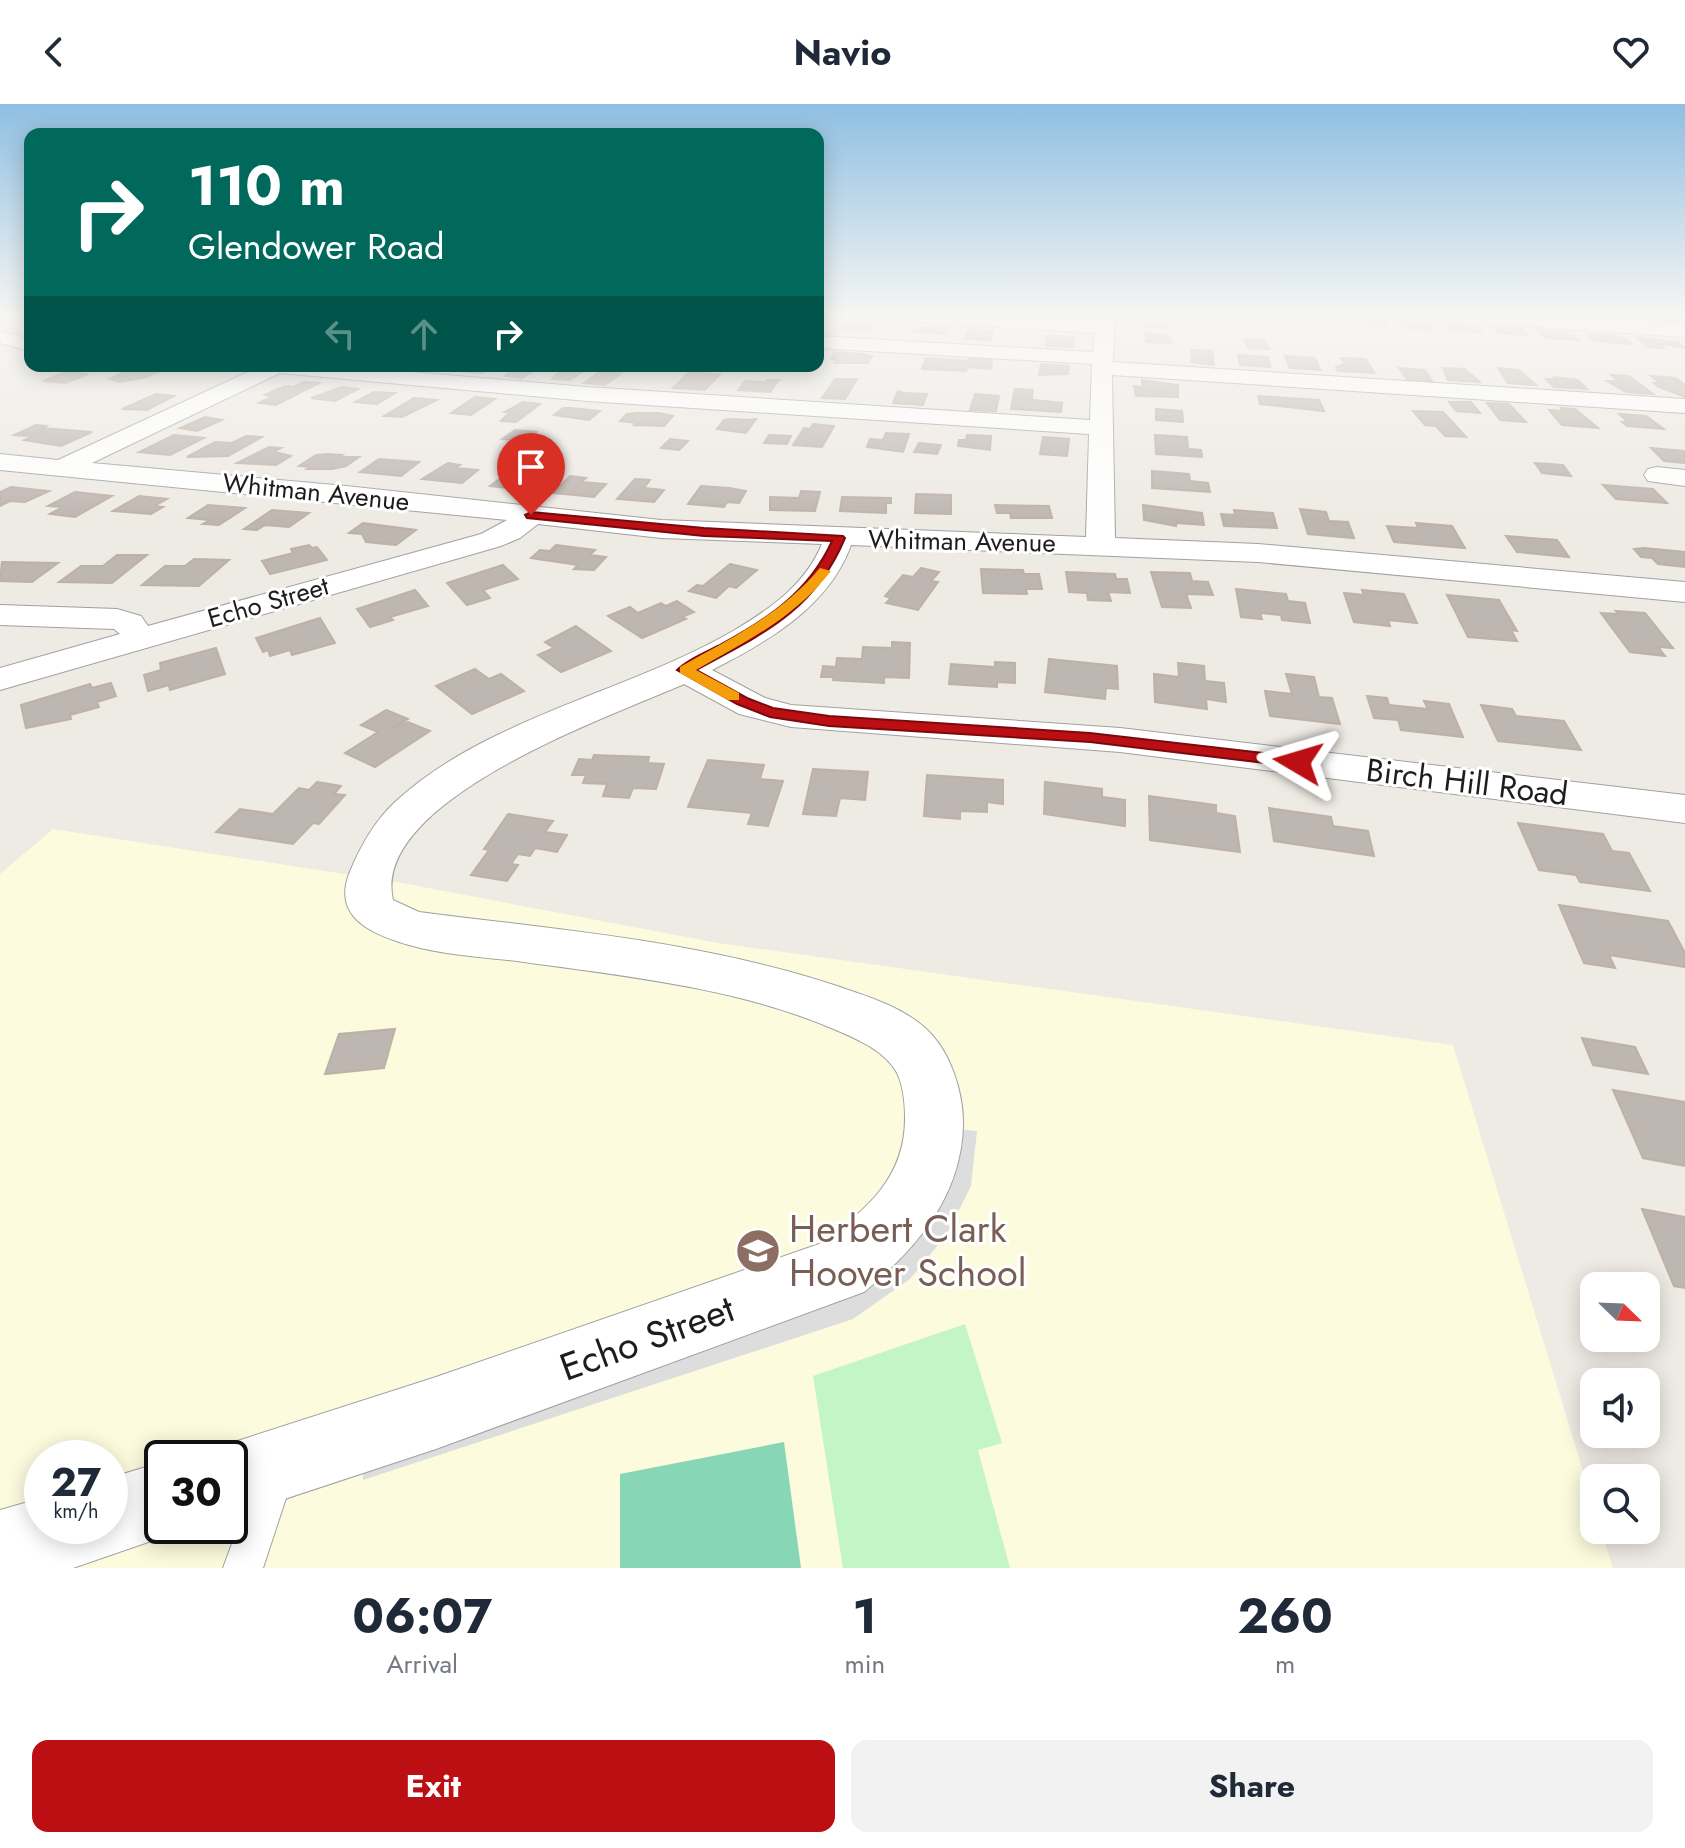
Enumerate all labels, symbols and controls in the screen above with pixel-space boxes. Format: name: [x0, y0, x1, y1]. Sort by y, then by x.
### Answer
text: Navio: [794, 26, 891, 78]
icon: back: [32, 30, 76, 74]
icon: heart: [1609, 30, 1653, 74]
text: 110 m: [188, 145, 345, 226]
icon: right: [56, 160, 160, 264]
text: Glendower Road: [188, 220, 445, 272]
icon: left: [318, 312, 362, 356]
icon: ahead: [402, 312, 446, 356]
icon: right: [486, 312, 530, 356]
pin: [497, 433, 565, 515]
icon: arrive: [509, 445, 553, 489]
street label: Whitman Avenue: [221, 463, 411, 521]
street label: Whitman Avenue: [868, 520, 1056, 562]
street label: Echo Street: [203, 566, 334, 637]
position arrow: [1256, 720, 1340, 804]
street label: Birch Hill Road: [1363, 747, 1571, 817]
place label: Herbert Clark Hoover School: [789, 1201, 1026, 1300]
school or university icon: Herbert Clark Hoover School: [734, 1227, 782, 1275]
north arrow: [1580, 1272, 1660, 1352]
map controls: [1580, 1272, 1660, 1544]
street label: Echo Street: [552, 1281, 742, 1394]
button: sound: [1580, 1368, 1660, 1448]
speed limit sign: 30: [144, 1440, 248, 1544]
text: 27: [51, 1453, 101, 1511]
button: search: [1580, 1464, 1660, 1544]
text: km/h: [53, 1497, 99, 1526]
text: 06:07: [352, 1582, 492, 1651]
text: 1: [853, 1582, 877, 1651]
text: 260: [1237, 1582, 1333, 1651]
text: Arrival: [386, 1645, 458, 1683]
text: min: [844, 1645, 885, 1683]
text: m: [1275, 1645, 1295, 1683]
button: Exit: [32, 1740, 835, 1832]
button: Share: [851, 1740, 1653, 1832]

